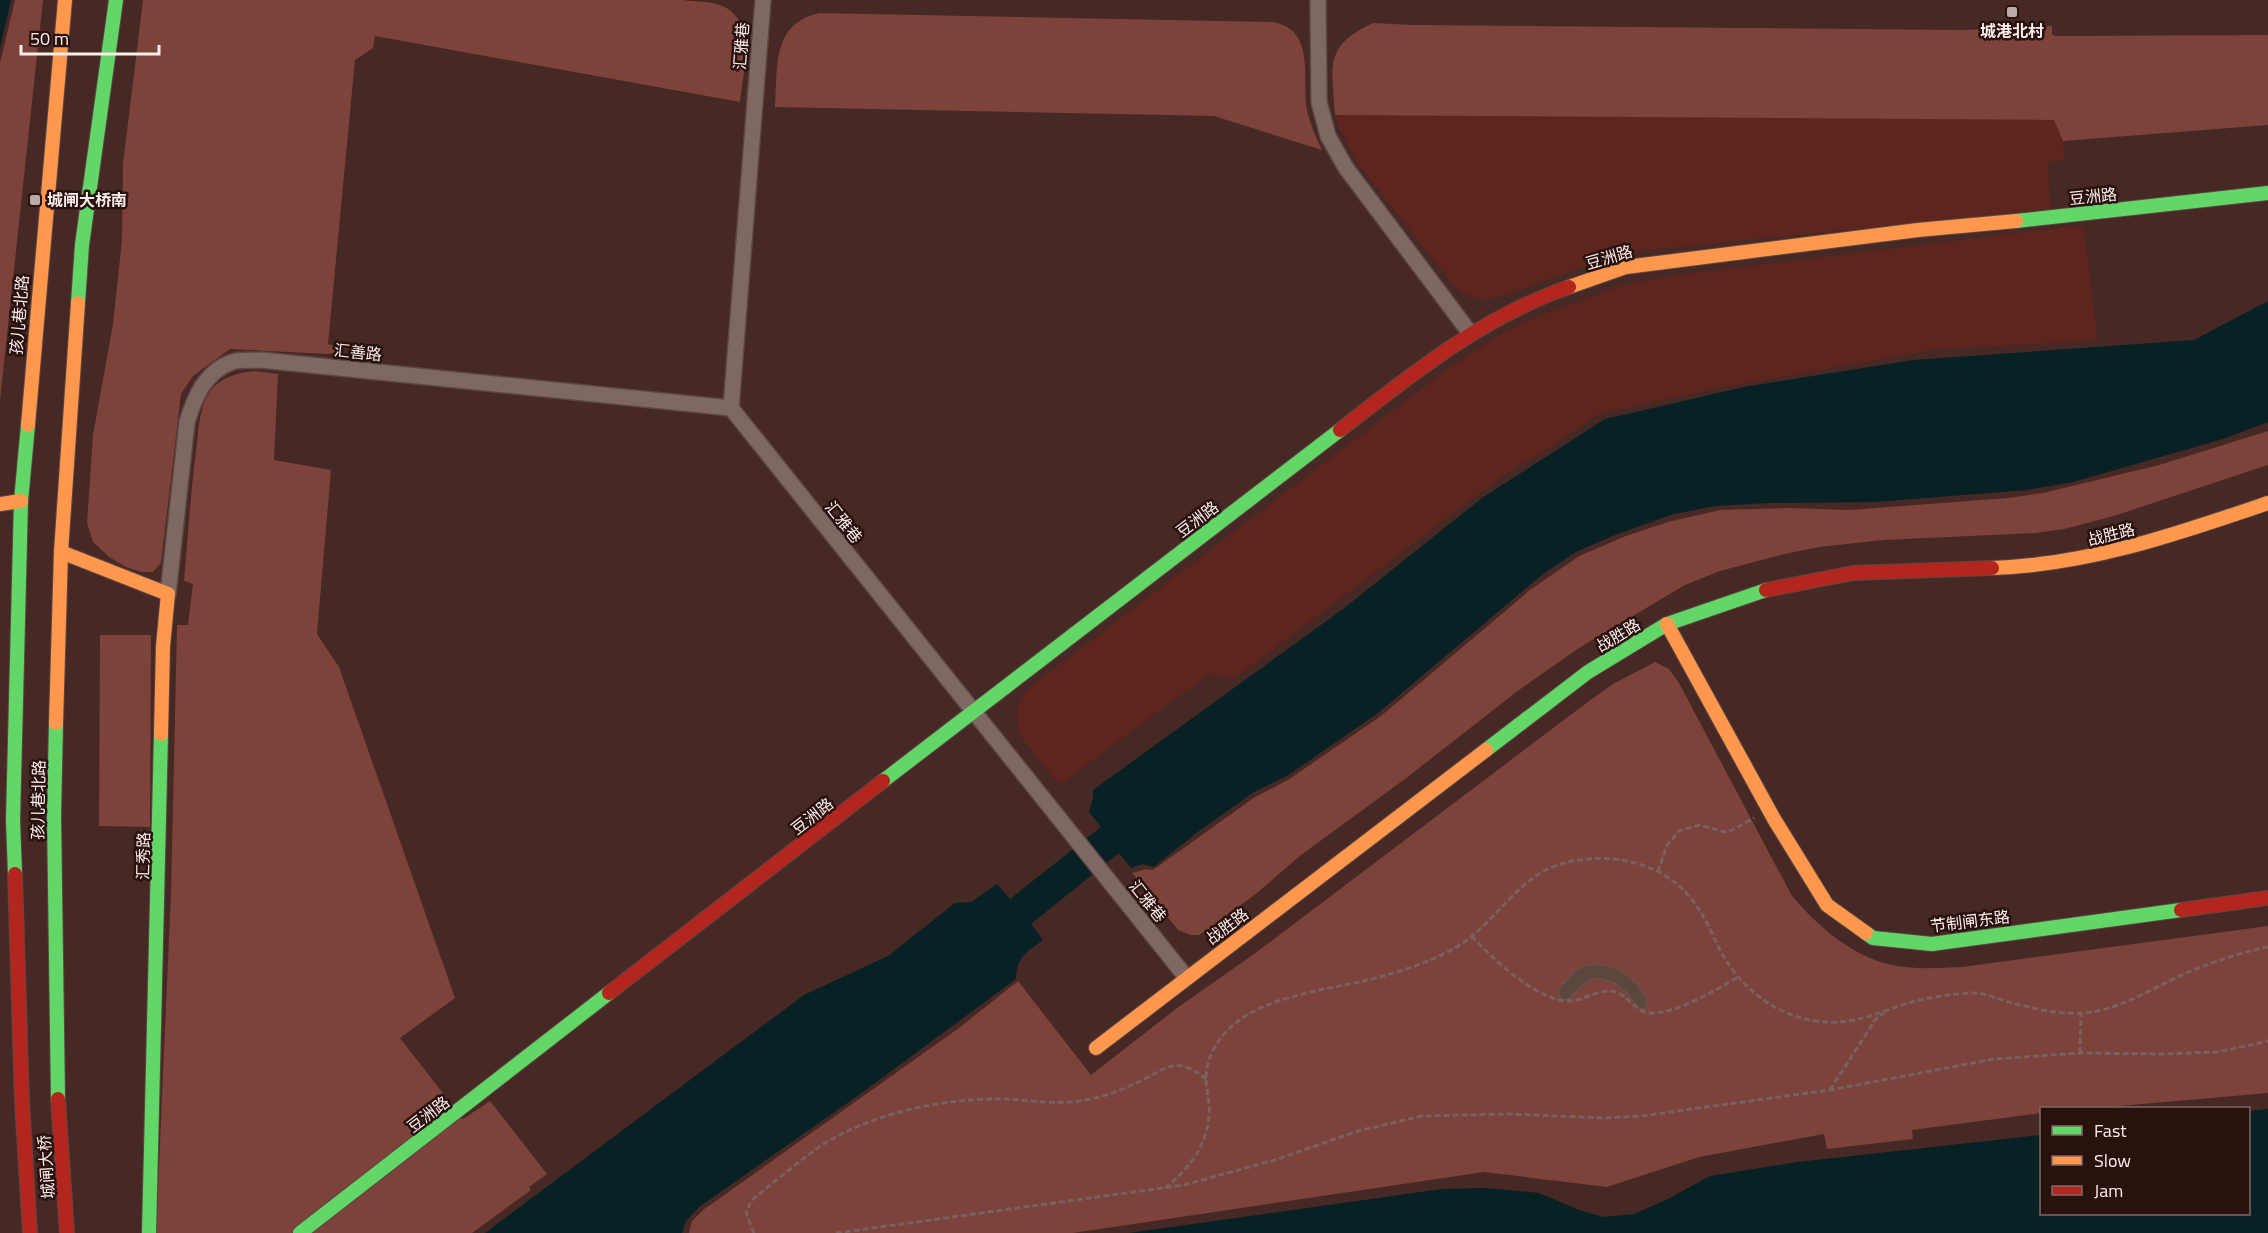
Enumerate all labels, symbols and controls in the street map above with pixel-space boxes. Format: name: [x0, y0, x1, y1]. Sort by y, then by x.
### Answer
marker: 城港北村: [2005, 5, 2019, 19]
scale bar: [21, 18, 159, 56]
place label: 城港北村: [1980, 19, 2044, 43]
street label: 汇雅巷: [727, 21, 755, 71]
text: 50 m: [30, 25, 69, 52]
street label: 豆洲路: [2068, 182, 2118, 210]
place label: 城闸大桥南: [47, 188, 127, 212]
marker: 城闸大桥南: [28, 193, 42, 207]
street label: 豆洲路: [1583, 239, 1635, 275]
street label: 孩儿巷北路: [4, 274, 34, 356]
street label: 汇善路: [333, 338, 383, 366]
street label: 豆洲路: [1171, 495, 1223, 543]
street label: 汇雅巷: [820, 496, 868, 548]
street label: 战胜路: [2085, 517, 2137, 551]
street label: 战胜路: [1591, 612, 1645, 658]
street label: 孩儿巷北路: [25, 760, 51, 840]
street label: 豆洲路: [786, 792, 838, 840]
street label: 汇秀路: [131, 832, 155, 880]
street label: 汇雅巷: [1124, 875, 1172, 927]
street label: 战胜路: [1201, 902, 1253, 950]
street label: 节制闸东路: [1929, 904, 2011, 938]
street label: 豆洲路: [402, 1090, 454, 1138]
legend: [2040, 1107, 2250, 1215]
text: Fast: [2094, 1117, 2127, 1144]
street label: 城闸大桥: [32, 1134, 60, 1200]
text: Slow: [2094, 1147, 2131, 1174]
text: Jam: [2094, 1177, 2123, 1204]

